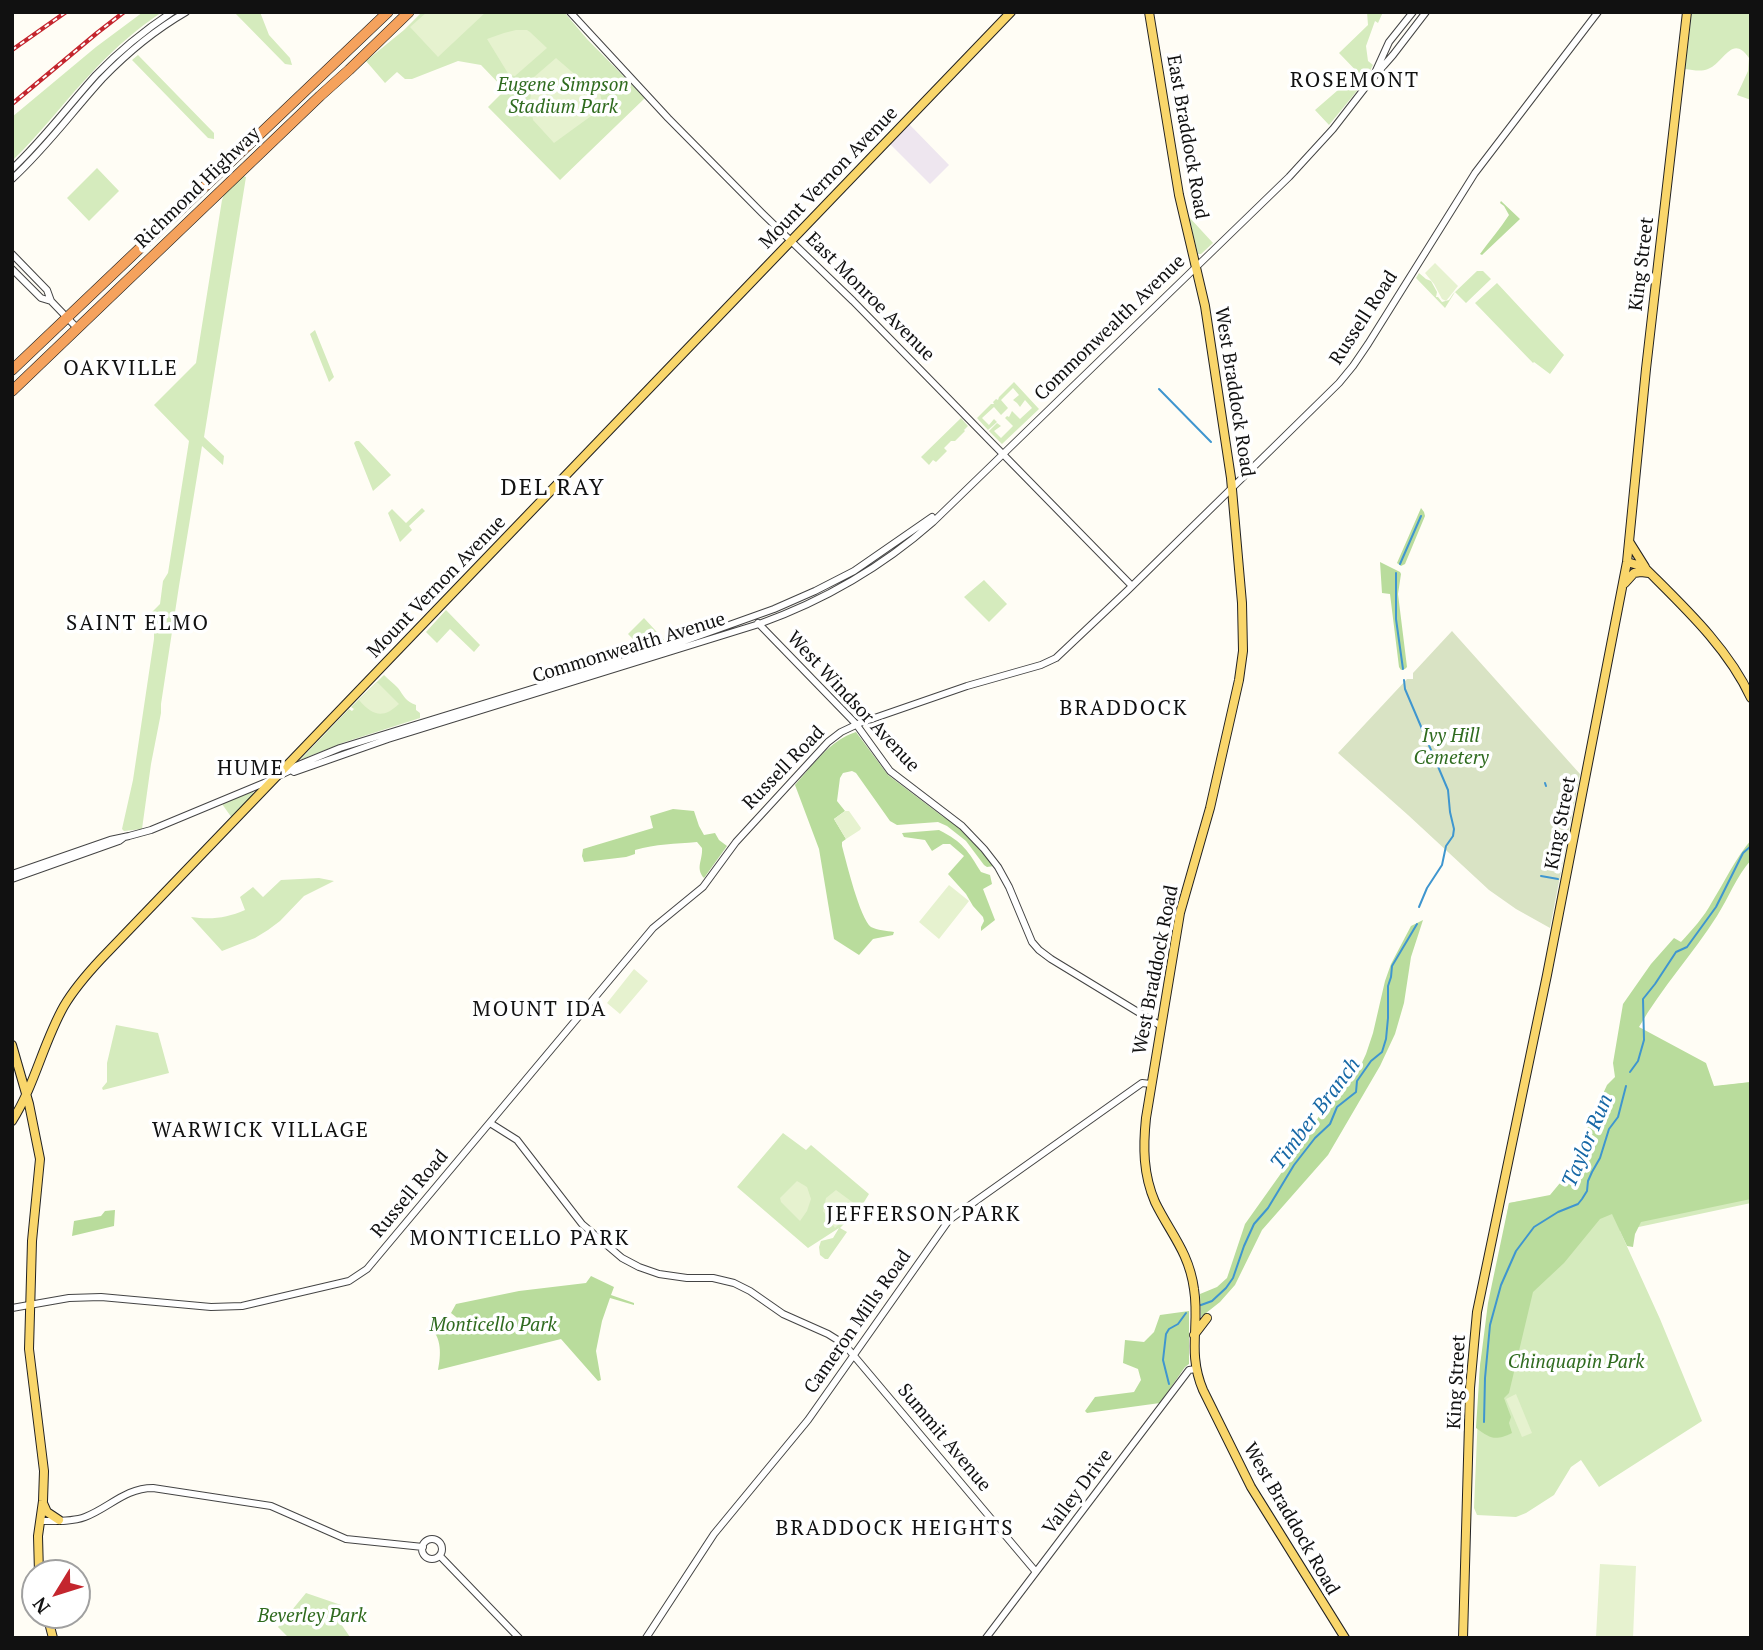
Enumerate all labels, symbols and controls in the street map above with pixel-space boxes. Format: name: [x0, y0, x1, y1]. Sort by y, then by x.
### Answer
street label: East Braddock Road: [1161, 53, 1213, 221]
district label: ROSEMONT: [1291, 68, 1419, 94]
park label: Eugene Simpson Stadium Park: [497, 75, 629, 119]
street label: Mount Vernon Avenue: [755, 102, 903, 254]
street label: Richmond Highway: [131, 123, 265, 253]
street label: King Street: [1625, 216, 1659, 312]
street label: East Monroe Avenue: [801, 228, 939, 366]
street label: Commonwealth Avenue: [1030, 250, 1190, 406]
street label: Russell Road: [1325, 267, 1403, 369]
street label: West Braddock Road: [1209, 305, 1259, 479]
district label: OAKVILLE: [64, 356, 178, 382]
district label: DEL RAY: [501, 474, 605, 502]
street label: Mount Vernon Avenue: [363, 511, 511, 663]
street label: Commonwealth Avenue: [530, 608, 728, 688]
district label: SAINT ELMO: [67, 611, 209, 637]
street label: West Windsor Avenue: [782, 627, 924, 777]
district label: BRADDOCK: [1060, 696, 1188, 722]
street label: Russell Road: [738, 721, 830, 815]
park label: Ivy Hill Cemetery: [1413, 726, 1489, 770]
district label: HUME: [218, 756, 284, 782]
street label: King Street: [1541, 774, 1581, 872]
street label: West Braddock Road: [1128, 884, 1184, 1056]
district label: MOUNT IDA: [474, 997, 606, 1023]
water label: Timber Branch: [1266, 1053, 1366, 1175]
water label: Taylor Run: [1557, 1091, 1619, 1191]
district label: WARWICK VILLAGE: [154, 1118, 368, 1144]
street label: Russell Road: [367, 1146, 453, 1242]
district label: JEFFERSON PARK: [828, 1202, 1020, 1228]
district label: MONTICELLO PARK: [412, 1226, 628, 1252]
street label: Cameron Mills Road: [800, 1246, 916, 1398]
park label: Monticello Park: [429, 1315, 557, 1337]
street label: King Street: [1443, 1334, 1471, 1430]
park label: Chinquapin Park: [1508, 1352, 1644, 1374]
street label: Summit Avenue: [892, 1380, 996, 1496]
street label: West Braddock Road: [1238, 1439, 1344, 1599]
street label: Valley Drive: [1038, 1445, 1118, 1539]
district label: BRADDOCK HEIGHTS: [778, 1516, 1012, 1542]
north arrow: [21, 1559, 91, 1629]
text: N: [26, 1593, 55, 1619]
park label: Beverley Park: [257, 1606, 367, 1628]

